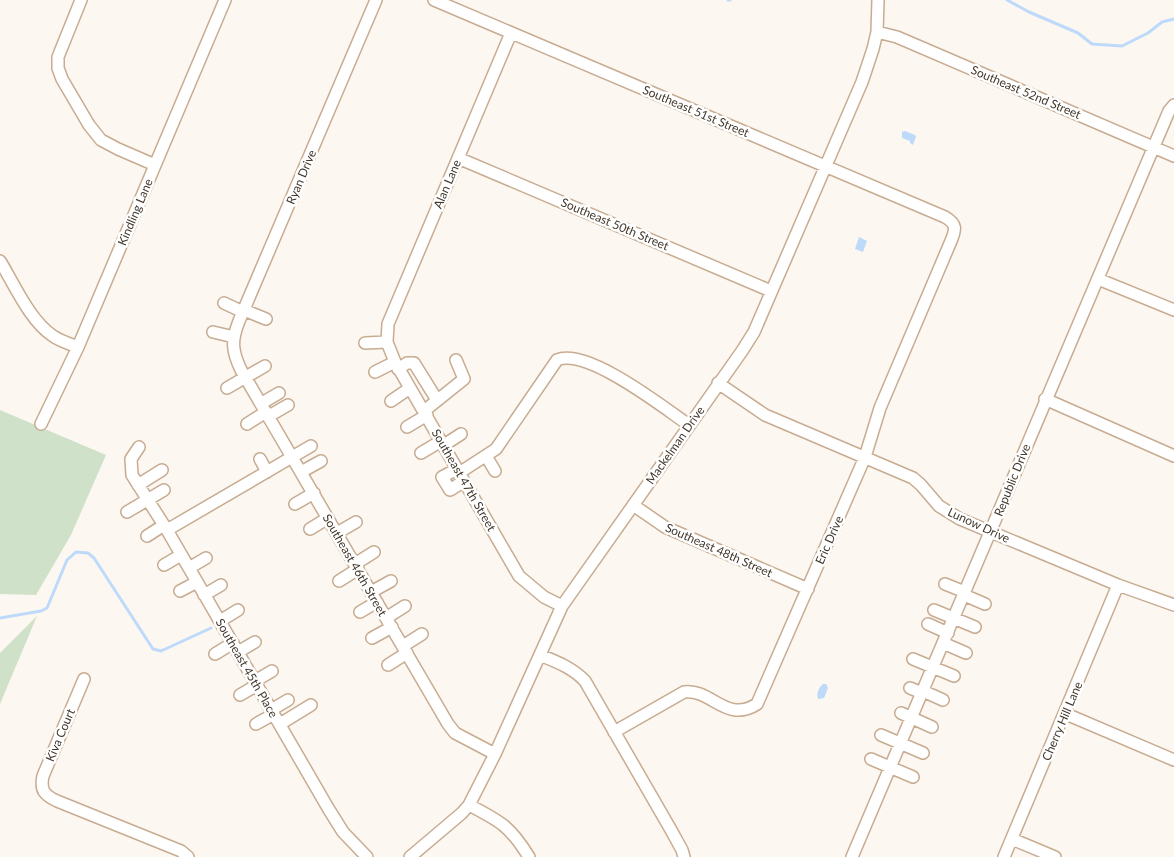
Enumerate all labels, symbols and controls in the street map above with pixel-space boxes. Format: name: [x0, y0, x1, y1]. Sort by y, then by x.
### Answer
street label: Southeast 52nd Street: [969, 62, 1084, 122]
street label: Southeast 51st Street: [641, 82, 752, 140]
street label: Ryan Drive: [283, 147, 319, 207]
street label: Alan Lane: [430, 157, 464, 211]
street label: Kindling Lane: [114, 176, 156, 248]
street label: Southeast 50th Street: [559, 195, 672, 254]
street label: Mackelman Drive: [643, 403, 707, 487]
street label: Southeast 47th Street: [429, 426, 500, 534]
street label: Republic Drive: [991, 442, 1033, 518]
street label: Lunow Drive: [946, 504, 1012, 546]
street label: Southeast 46th Street: [320, 511, 391, 619]
street label: Eric Drive: [812, 513, 846, 567]
street label: Southeast 48th Street: [663, 520, 775, 581]
street label: Southeast 45th Place: [213, 616, 281, 720]
street label: Cherry Hill Lane: [1039, 679, 1085, 763]
street label: Kiva Court: [42, 706, 78, 764]

